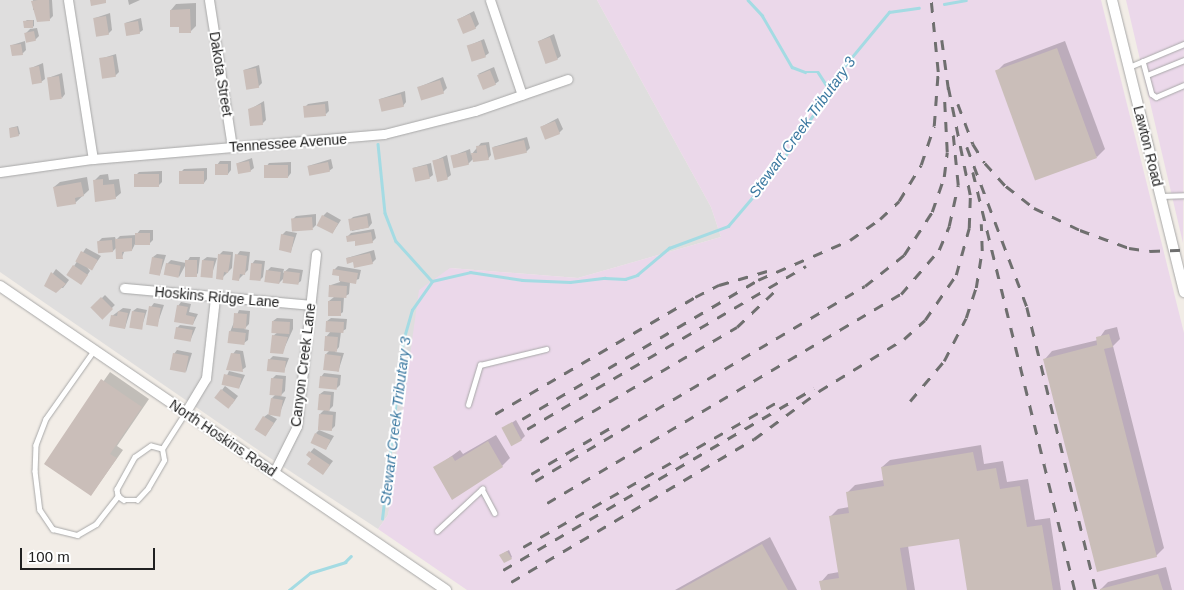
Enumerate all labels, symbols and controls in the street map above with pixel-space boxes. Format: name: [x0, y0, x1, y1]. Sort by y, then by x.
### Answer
street label: Dakota Street: [206, 30, 236, 118]
water label: Stewart Creek Tributary 3: [745, 53, 859, 201]
street label: Lawton Road: [1130, 104, 1166, 188]
street label: Tennessee Avenue: [228, 130, 348, 156]
street label: Hoskins Ridge Lane: [154, 283, 280, 311]
street label: Canyon Creek Lane: [287, 302, 319, 428]
water label: Stewart Creek Tributary 3: [376, 336, 414, 506]
street label: North Hoskins Road: [166, 396, 280, 480]
scale bar: [22, 538, 158, 570]
text: 100 m: [28, 548, 70, 565]

